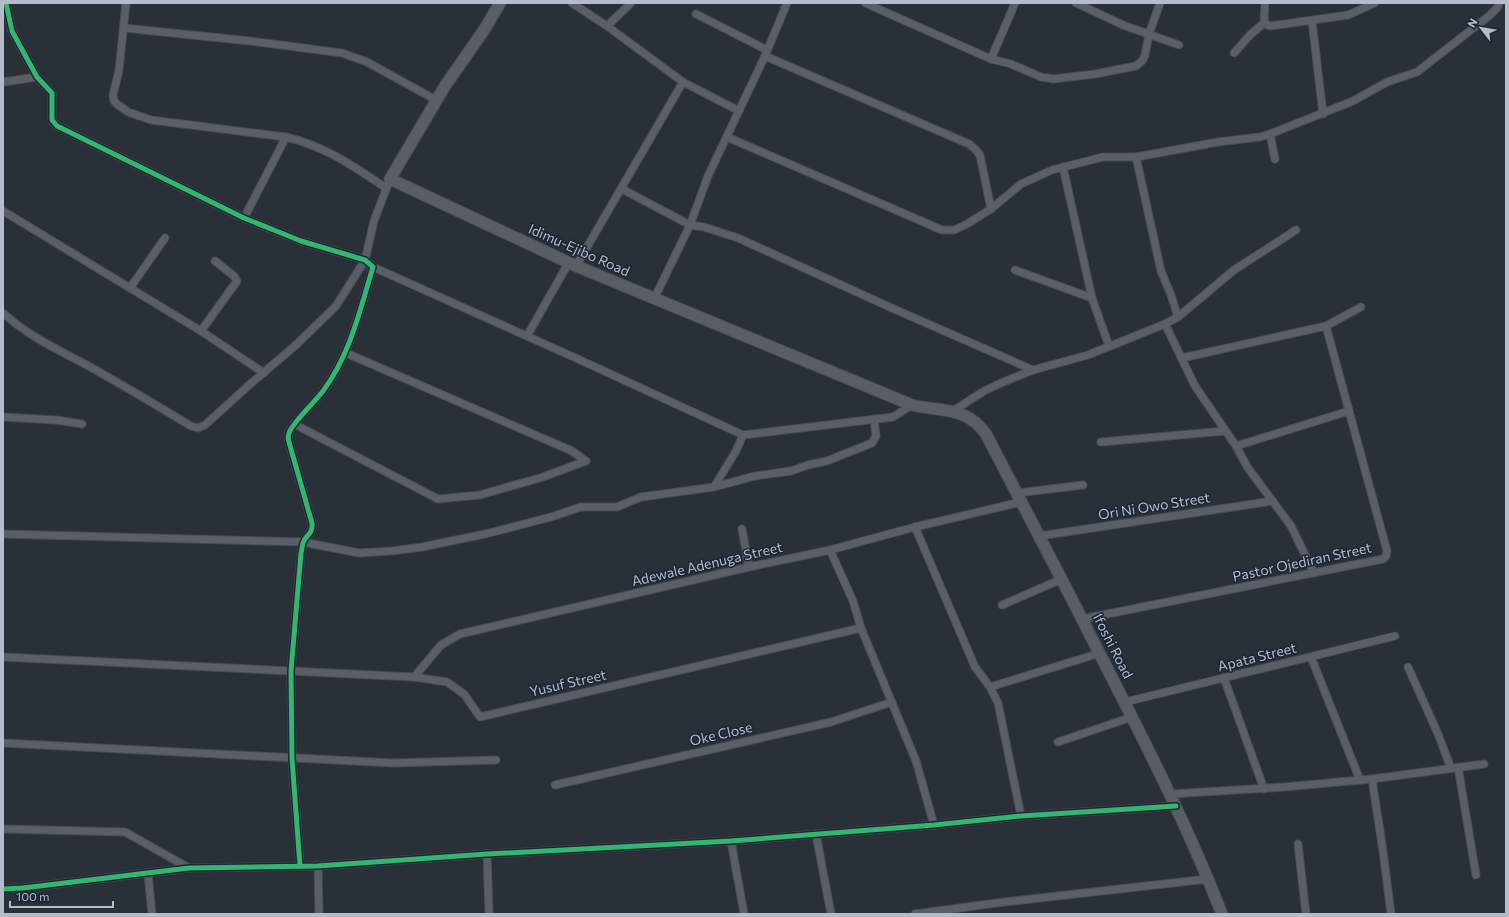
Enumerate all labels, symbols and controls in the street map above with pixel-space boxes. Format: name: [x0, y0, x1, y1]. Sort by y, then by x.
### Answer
north arrow: [1461, 8, 1501, 48]
text: N: [1464, 16, 1480, 29]
street label: Idimu-Ejibo Road: [526, 220, 632, 279]
street label: Ori Ni Owo Street: [1097, 488, 1211, 523]
street label: Adewale Adenuga Street: [630, 538, 784, 589]
street label: Pastor Ojediran Street: [1231, 538, 1373, 585]
street label: Ifoshi Road: [1090, 610, 1137, 681]
street label: Apata Street: [1216, 638, 1298, 675]
street label: Yusuf Street: [528, 665, 608, 700]
street label: Oke Close: [688, 718, 754, 749]
scale bar: [10, 883, 113, 909]
text: 100 m: [16, 889, 50, 903]

